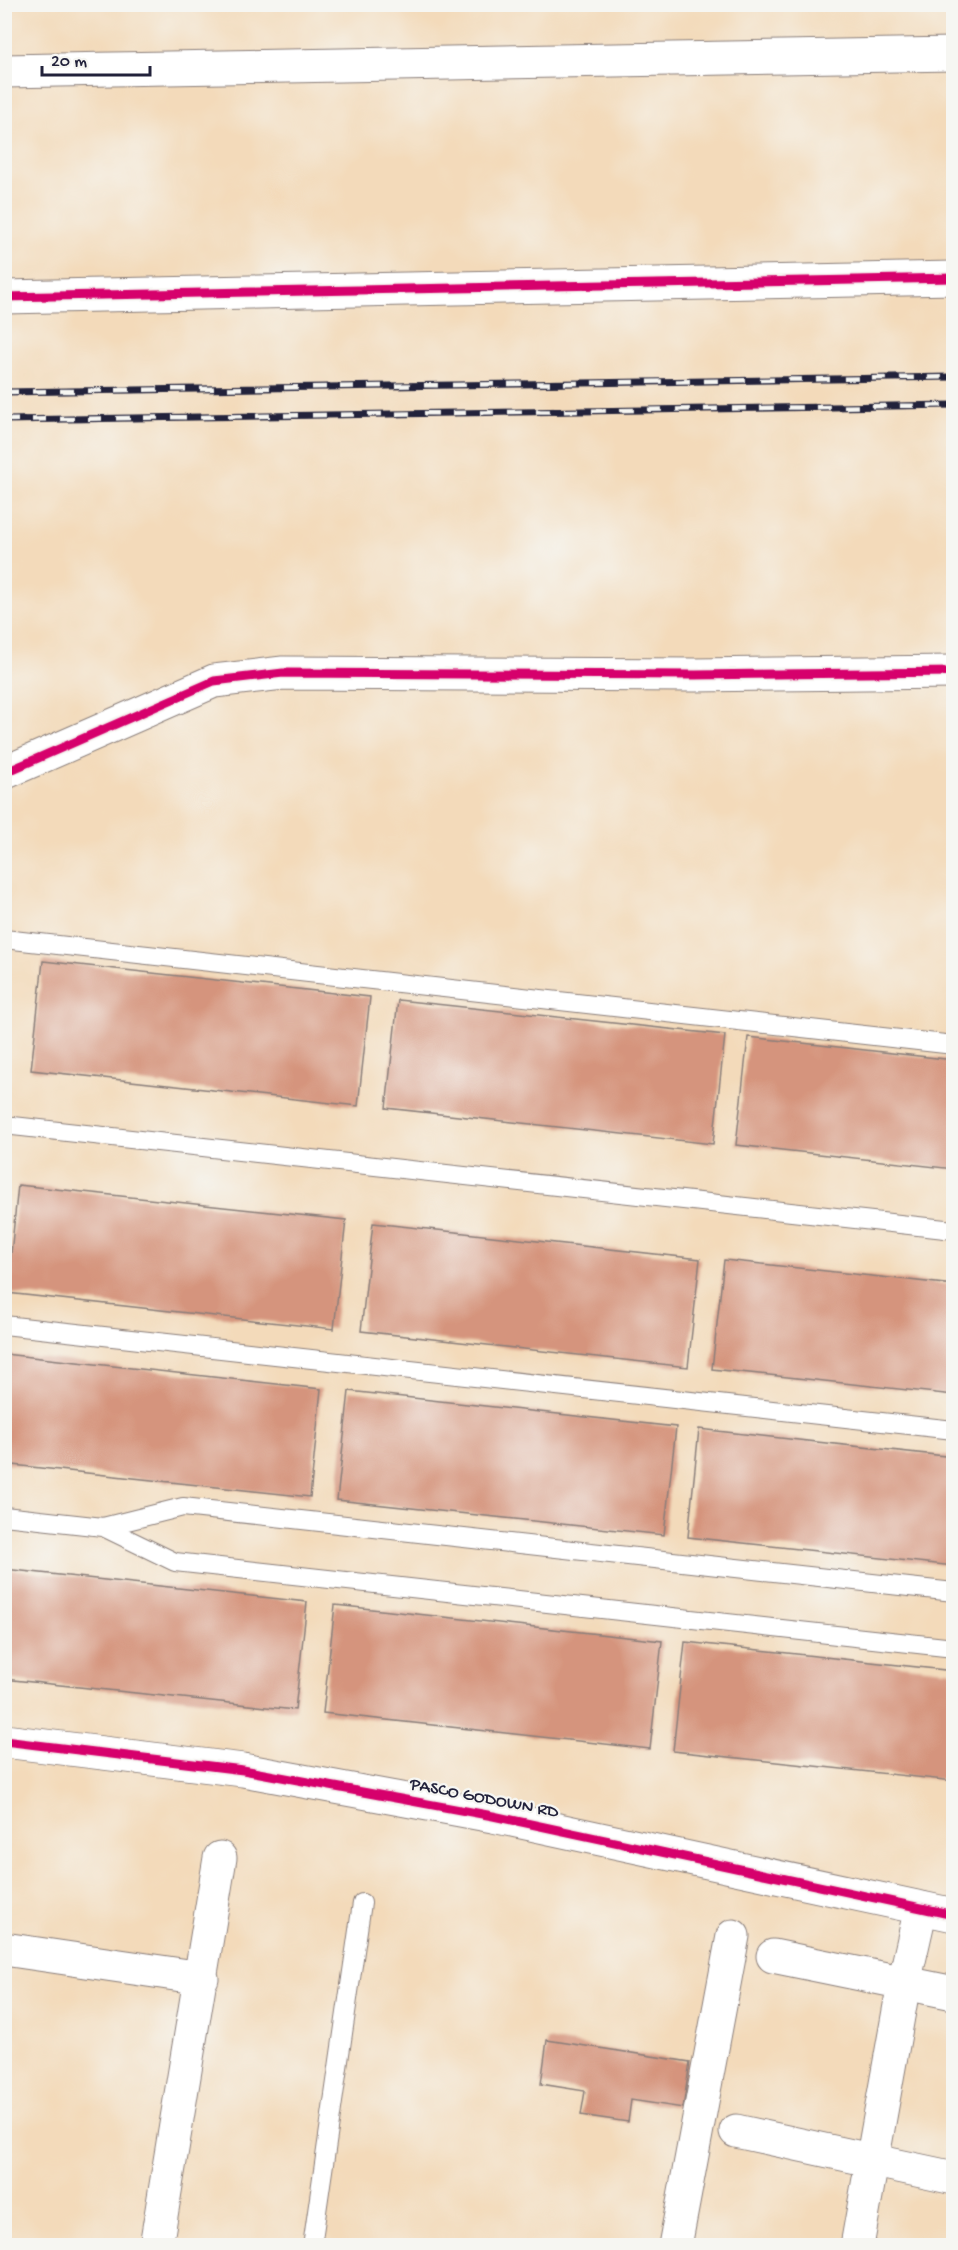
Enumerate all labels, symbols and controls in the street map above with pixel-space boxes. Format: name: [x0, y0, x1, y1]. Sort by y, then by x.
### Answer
scale bar: [42, 39, 150, 77]
text: 20 m: [51, 52, 87, 73]
street label: PASCO GODOWN RD: [407, 1774, 560, 1824]

